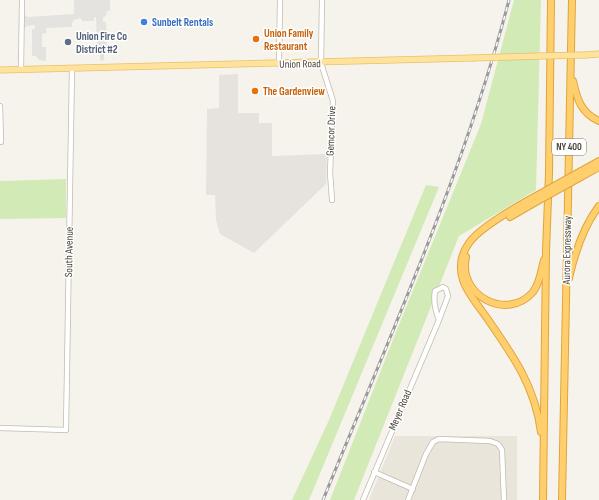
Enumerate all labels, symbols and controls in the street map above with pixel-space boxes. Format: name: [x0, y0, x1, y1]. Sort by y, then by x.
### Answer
place label: Sunbelt Rentals: [152, 16, 213, 29]
marker: Sunbelt Rentals: [139, 17, 149, 27]
place label: Union Family Restaurant: [264, 27, 314, 53]
place label: Union Fire Co District #2: [76, 30, 127, 56]
marker: Union Family Restaurant: [251, 34, 261, 44]
marker: Union Fire Co District #2: [63, 37, 73, 47]
street label: Union Road: [279, 57, 321, 71]
place label: The Gardenview: [263, 85, 325, 98]
marker: The Gardenview: [250, 86, 260, 96]
street label: Gemcor Drive: [324, 106, 338, 156]
road number: NY 400: [552, 139, 586, 155]
street label: Aurora Expressway: [560, 215, 574, 285]
street label: South Avenue: [62, 227, 76, 277]
street label: Meyer Road: [386, 387, 414, 432]

